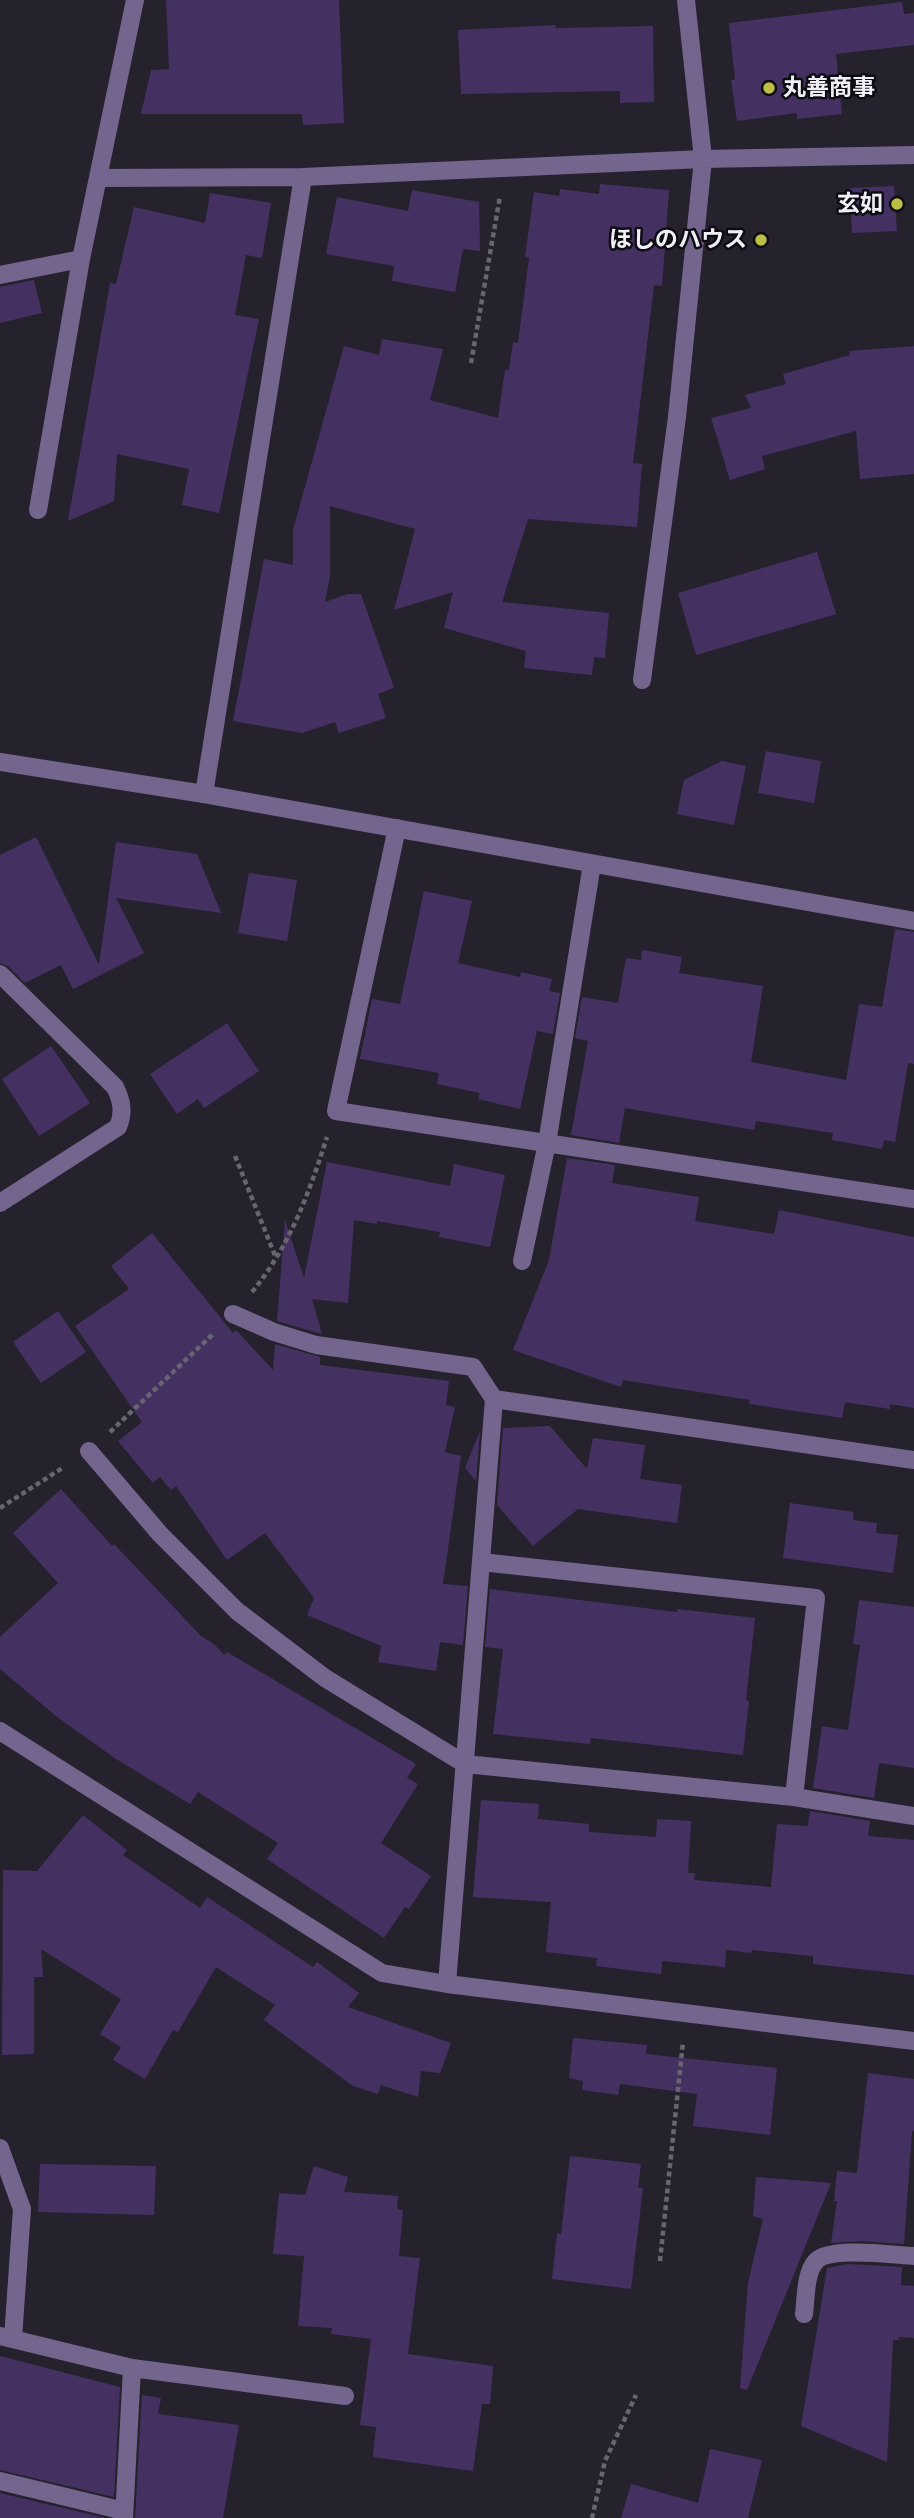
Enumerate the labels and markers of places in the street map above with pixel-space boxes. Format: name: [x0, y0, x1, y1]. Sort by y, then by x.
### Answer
place label: 丸善商事: [783, 74, 875, 102]
marker: 丸善商事: [761, 80, 777, 96]
place label: 玄如: [837, 190, 883, 218]
marker: 玄如: [889, 196, 905, 212]
place label: ほしのハウス: [609, 226, 747, 254]
marker: ほしのハウス: [753, 232, 769, 248]

